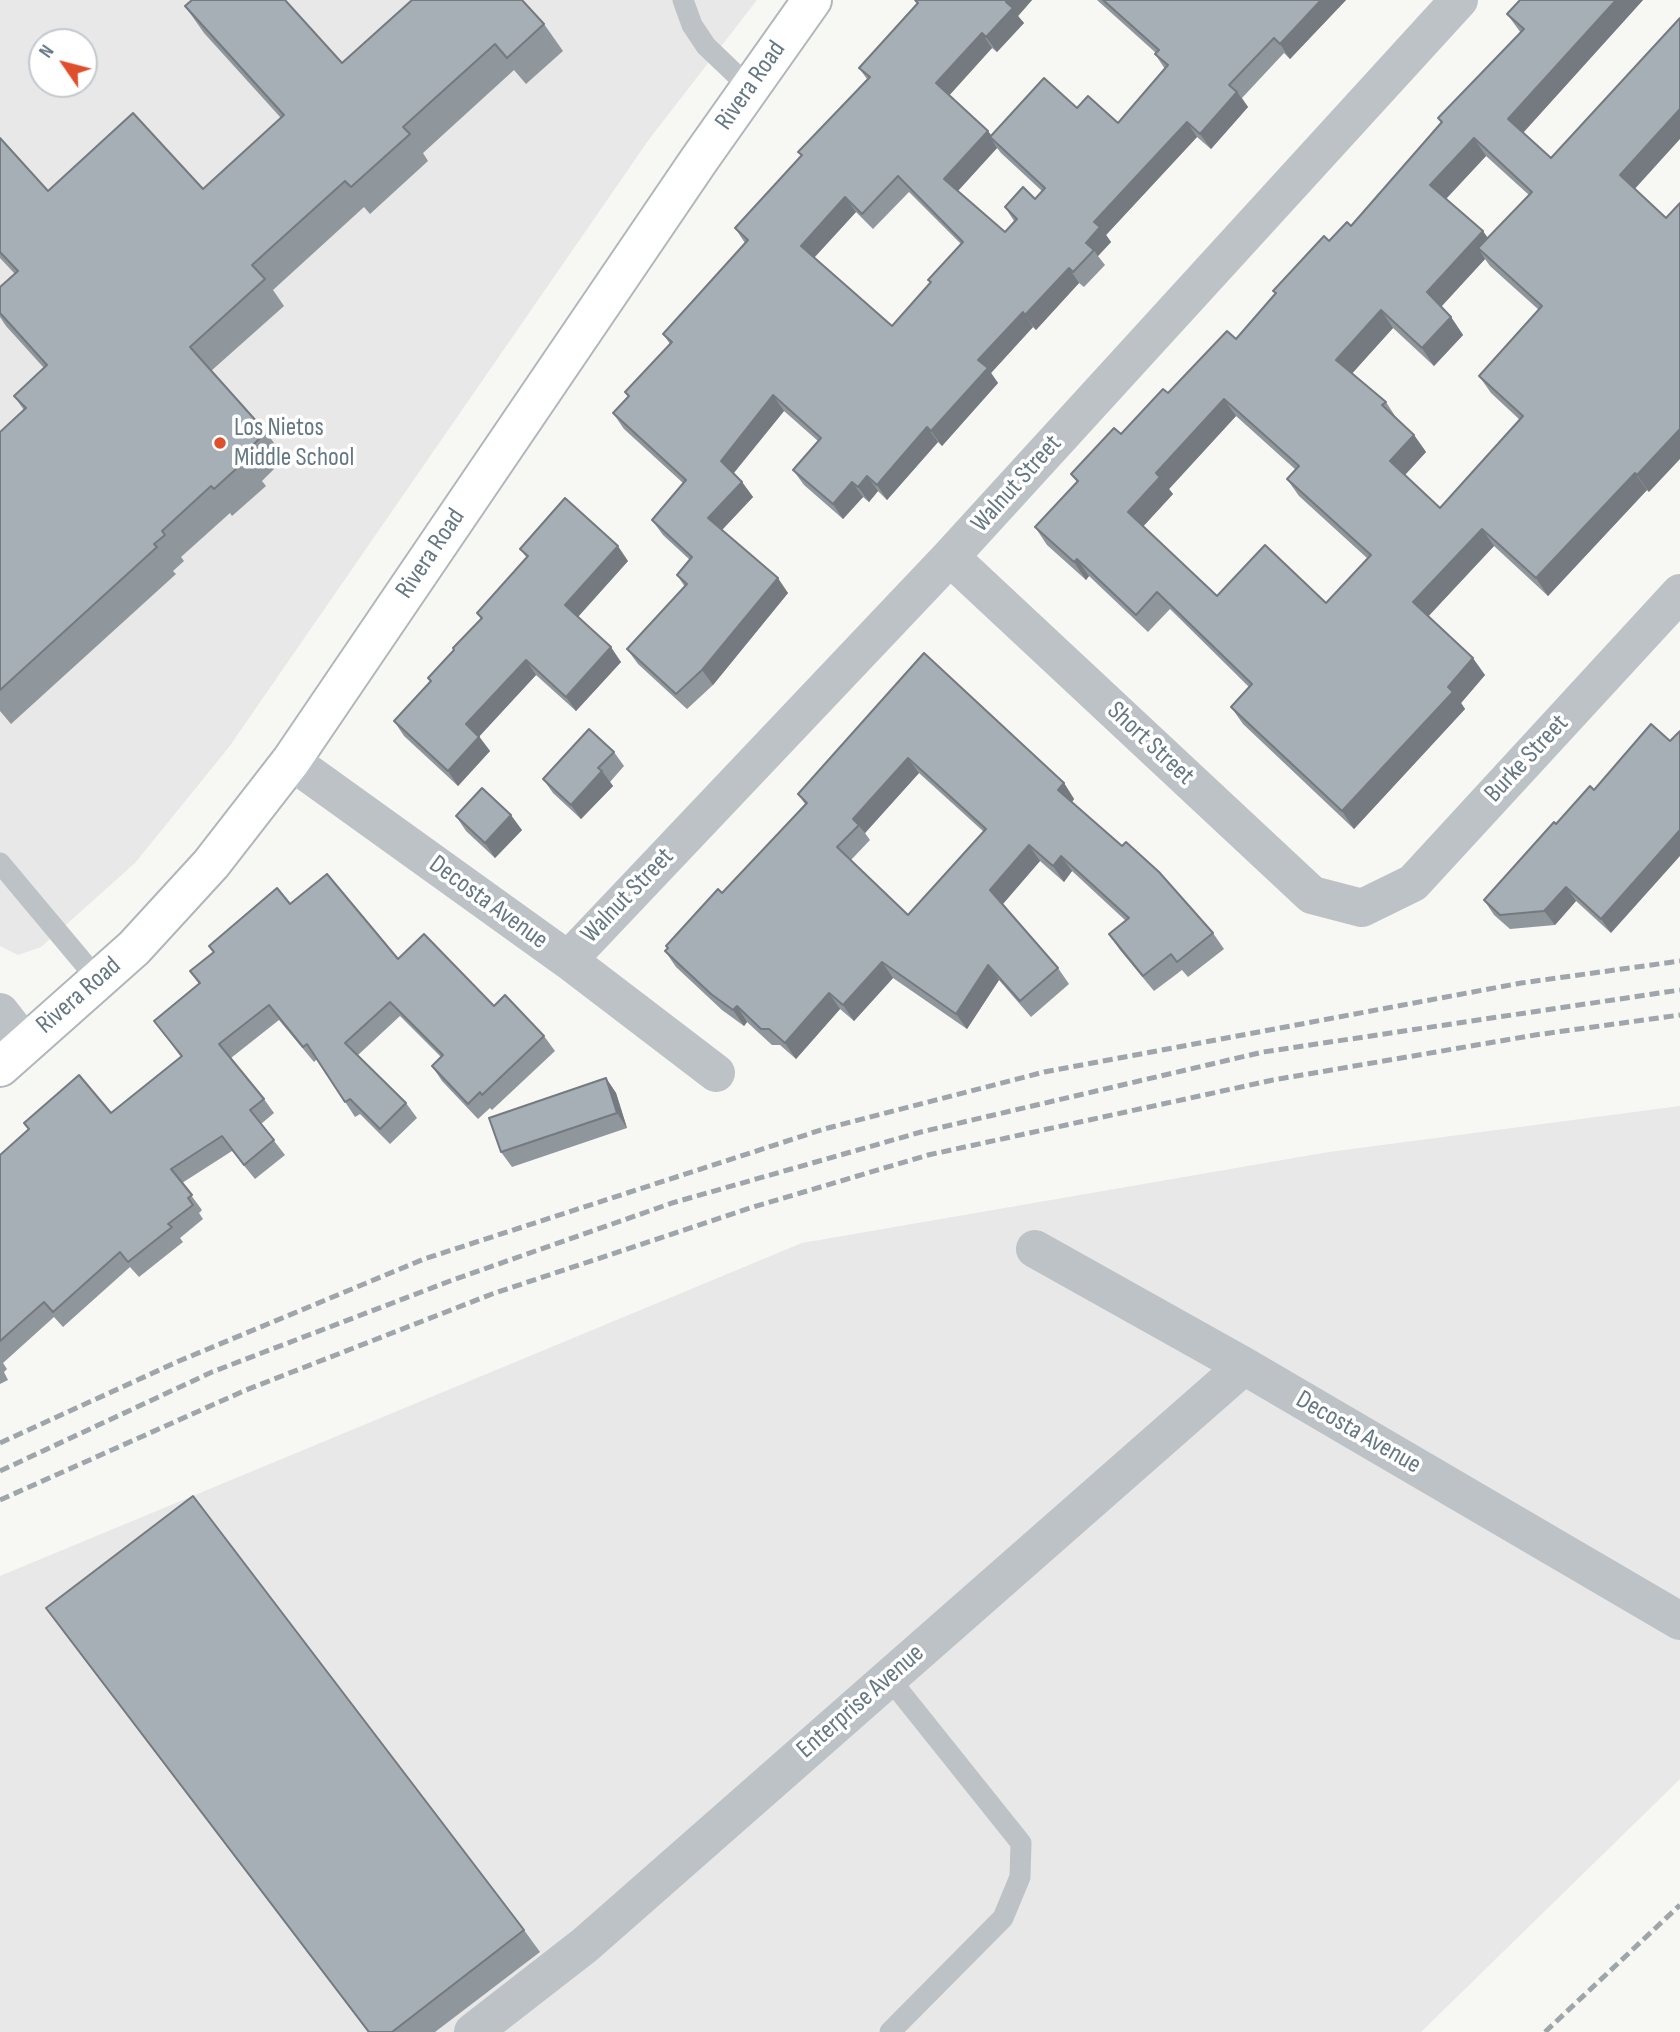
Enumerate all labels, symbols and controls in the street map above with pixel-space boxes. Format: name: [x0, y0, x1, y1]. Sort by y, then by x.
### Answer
north arrow: [28, 28, 98, 98]
street label: Rivera Road: [709, 35, 793, 137]
text: N: [35, 41, 59, 63]
place label: Los Nietos Middle School: [234, 412, 354, 474]
street label: Walnut Street: [965, 429, 1069, 539]
marker: Los Nietos Middle School: [212, 435, 228, 451]
street label: Rivera Road: [390, 503, 472, 605]
street label: Short Street: [1100, 696, 1200, 792]
street label: Burke Street: [1478, 709, 1576, 809]
street label: Walnut Street: [575, 842, 681, 950]
street label: Decosta Avenue: [423, 849, 553, 957]
street label: Rivera Road: [30, 951, 128, 1041]
street label: Decosta Avenue: [1290, 1385, 1426, 1481]
street label: Enterprise Avenue: [791, 1638, 931, 1766]

